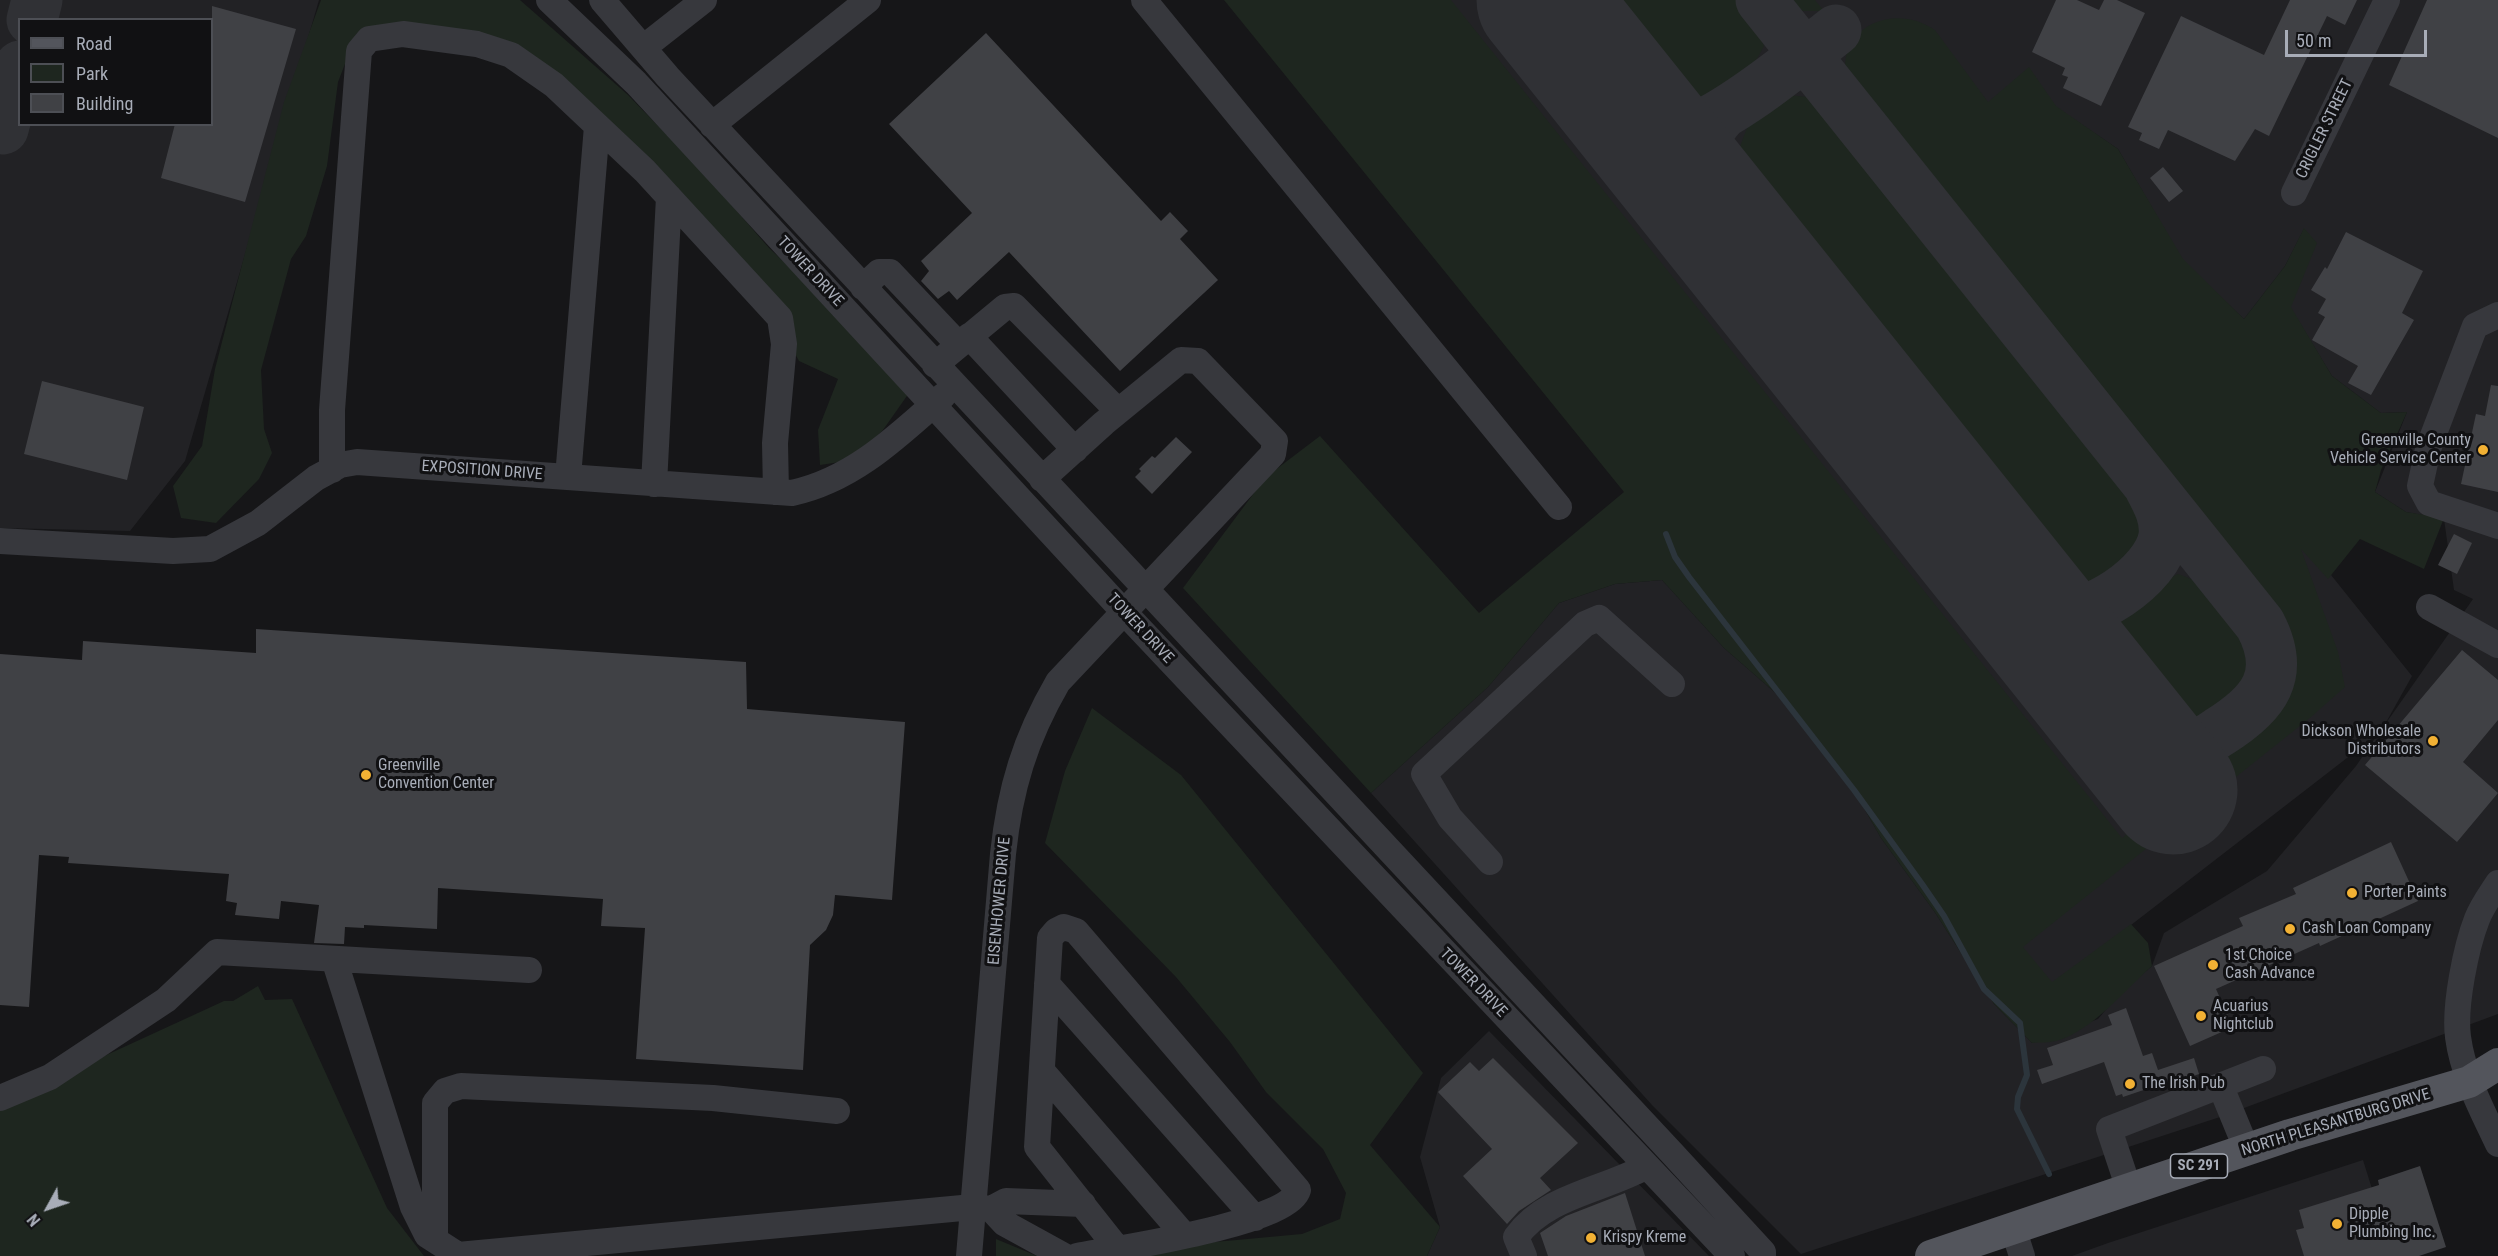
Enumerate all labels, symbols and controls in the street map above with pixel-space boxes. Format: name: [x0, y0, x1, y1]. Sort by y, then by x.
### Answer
legend: [18, 18, 213, 126]
scale bar: [2288, 18, 2430, 56]
text: 50 m: [2296, 30, 2331, 51]
text: Road: [76, 33, 112, 54]
text: Park: [76, 63, 108, 84]
street label: CRIGLER STREET: [2293, 76, 2357, 182]
text: Building: [76, 93, 133, 114]
street label: TOWER DRIVE: [773, 233, 847, 311]
place label: Greenville County Vehicle Service Center: [2330, 431, 2471, 469]
marker: Greenville County Vehicle Service Center: [2476, 443, 2490, 457]
street label: EXPOSITION DRIVE: [421, 457, 543, 485]
street label: TOWER DRIVE: [1103, 590, 1177, 668]
place label: Dickson Wholesale Distributors: [2302, 722, 2421, 760]
marker: Dickson Wholesale Distributors: [2426, 734, 2440, 748]
place label: Greenville Convention Center: [378, 756, 494, 794]
marker: Greenville Convention Center: [359, 768, 373, 782]
street label: EISENHOWER DRIVE: [985, 836, 1015, 966]
place label: Porter Paints: [2364, 883, 2447, 903]
marker: Porter Paints: [2345, 886, 2359, 900]
place label: Cash Loan Company: [2302, 919, 2431, 939]
marker: Cash Loan Company: [2283, 922, 2297, 936]
street label: TOWER DRIVE: [1435, 944, 1511, 1022]
place label: 1st Choice Cash Advance: [2225, 946, 2315, 984]
marker: 1st Choice Cash Advance: [2206, 958, 2220, 972]
place label: Acuarius Nightclub: [2213, 997, 2274, 1035]
marker: Acuarius Nightclub: [2194, 1009, 2208, 1023]
place label: The Irish Pub: [2142, 1074, 2225, 1094]
marker: The Irish Pub: [2123, 1077, 2137, 1091]
street label: NORTH PLEASANTBURG DRIVE: [2239, 1085, 2433, 1161]
road number: SC 291: [2170, 1154, 2228, 1178]
north arrow: [18, 1178, 78, 1238]
place label: Dipple Plumbing Inc.: [2349, 1205, 2436, 1243]
text: N: [23, 1210, 44, 1230]
marker: Dipple Plumbing Inc.: [2330, 1217, 2344, 1231]
place label: Krispy Kreme: [1603, 1228, 1686, 1248]
marker: Krispy Kreme: [1584, 1231, 1598, 1245]

